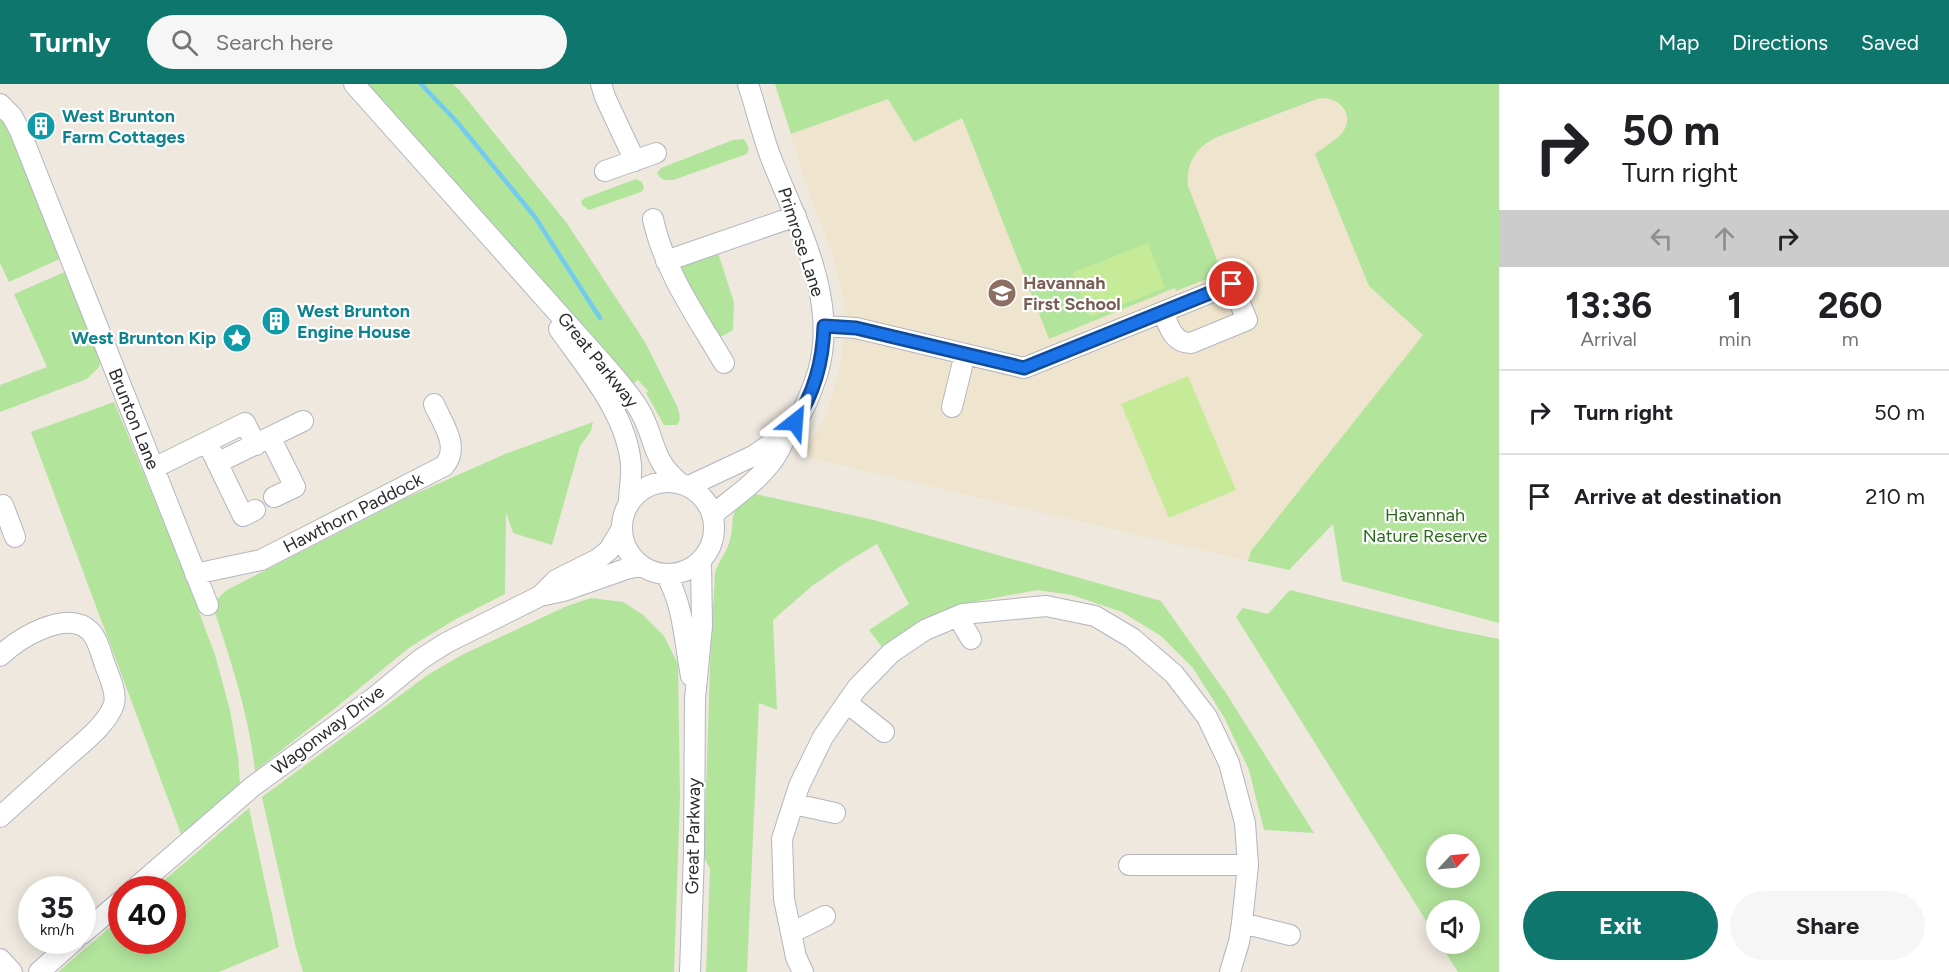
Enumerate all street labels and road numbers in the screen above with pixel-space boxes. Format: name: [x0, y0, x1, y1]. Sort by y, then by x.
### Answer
street label: Primrose Lane: [773, 185, 829, 300]
street label: Great Parkway: [553, 308, 644, 413]
street label: Brunton Lane: [104, 365, 164, 473]
street label: Hawthorn Paddock: [279, 468, 427, 558]
street label: Wagonway Drive: [267, 680, 389, 779]
street label: Great Parkway: [681, 777, 705, 895]

